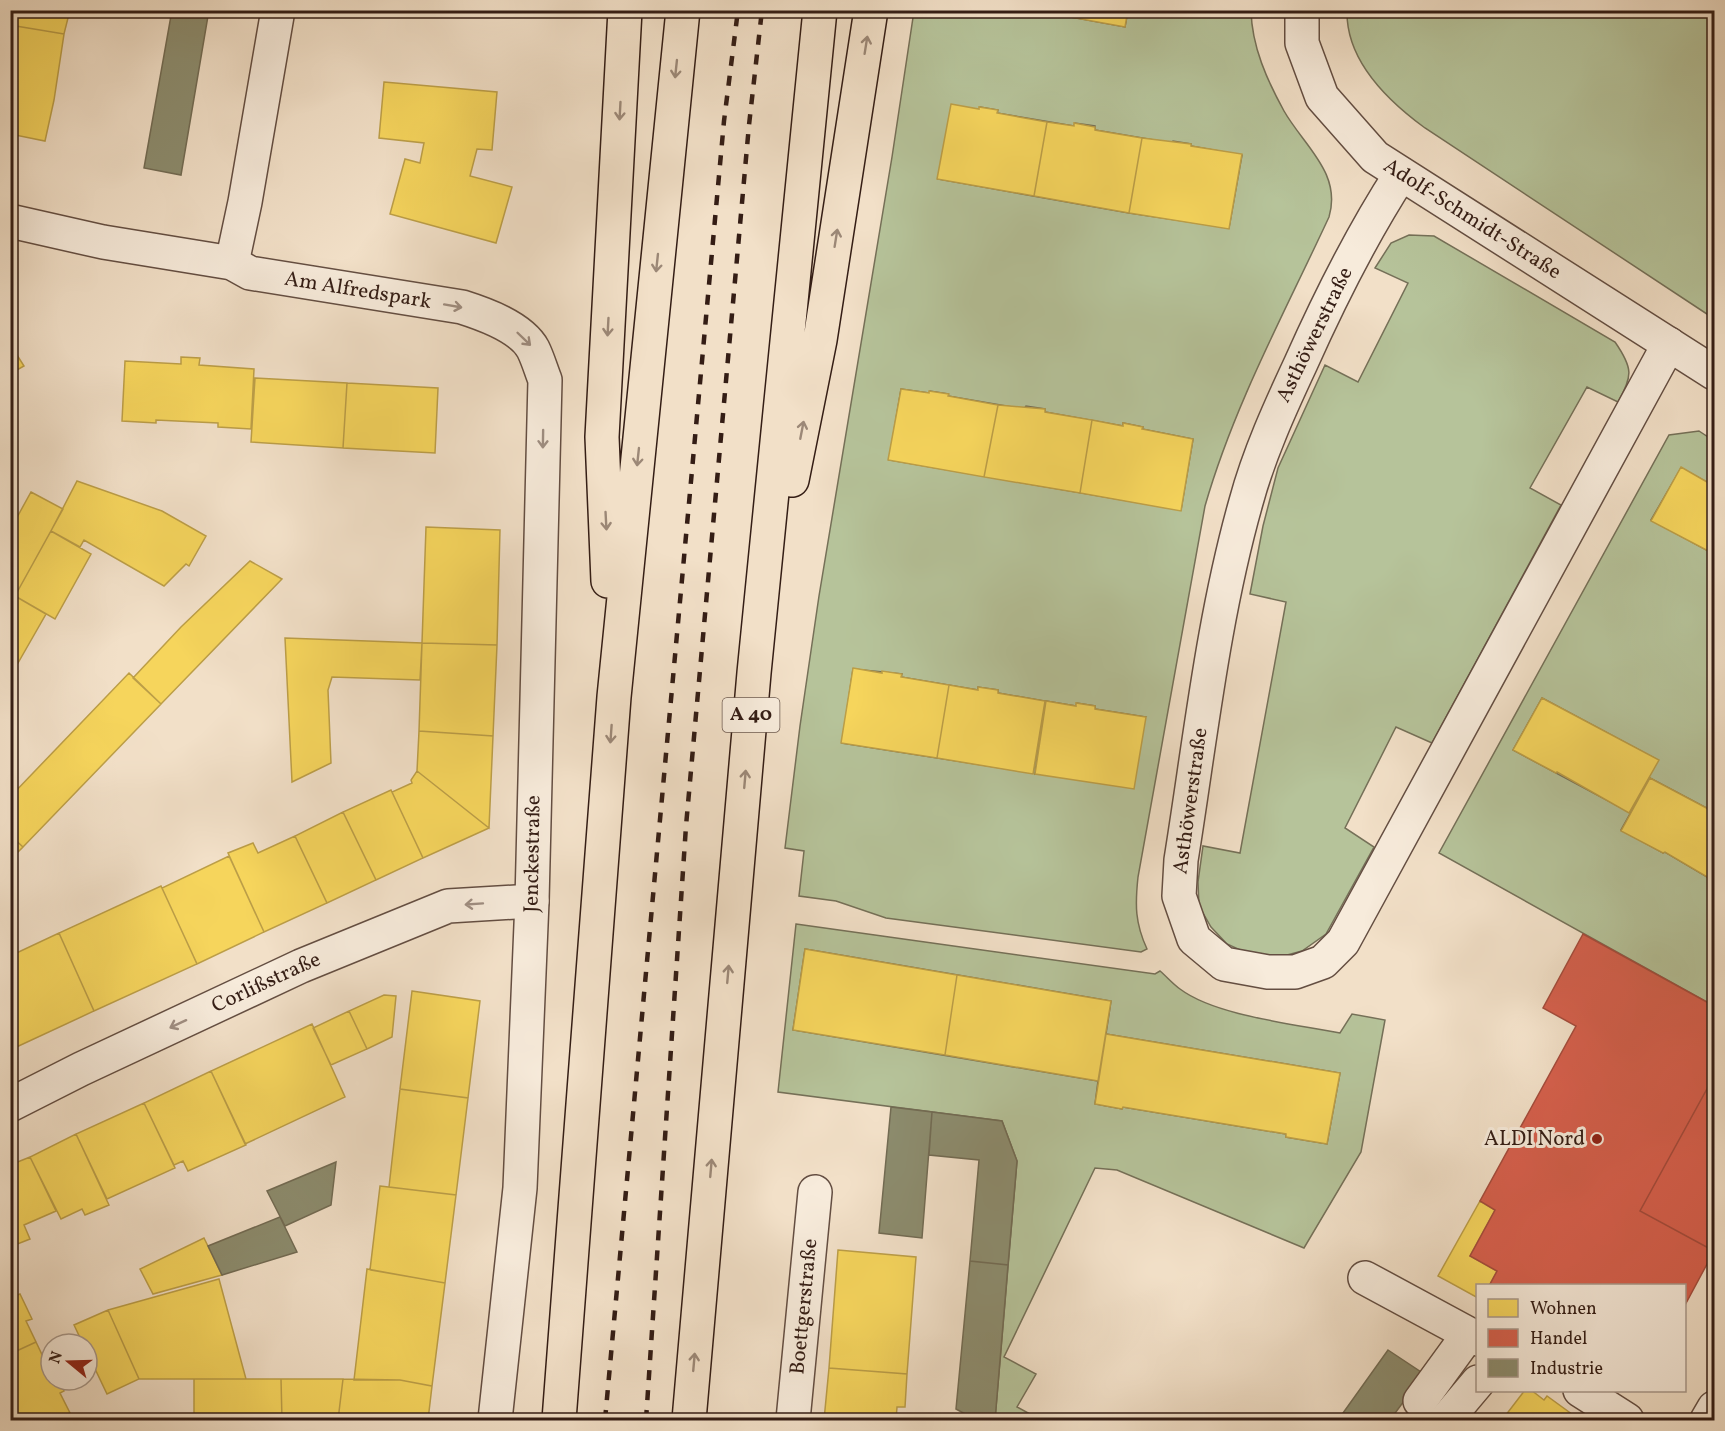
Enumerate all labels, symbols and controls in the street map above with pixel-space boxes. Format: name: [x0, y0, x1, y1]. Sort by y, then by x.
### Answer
one-way arrow: [860, 36, 871, 55]
one-way arrow: [670, 58, 681, 78]
one-way arrow: [614, 100, 625, 120]
street label: Adolf-Schmidt-Straße: [1378, 151, 1567, 287]
one-way arrow: [830, 228, 841, 248]
one-way arrow: [651, 252, 662, 272]
street label: Asthöwerstraße: [1270, 262, 1360, 408]
street label: Am Alfredspark: [282, 264, 434, 316]
one-way arrow: [442, 301, 462, 312]
one-way arrow: [602, 316, 613, 336]
one-way arrow: [516, 332, 531, 346]
one-way arrow: [797, 421, 808, 440]
one-way arrow: [537, 428, 549, 448]
one-way arrow: [632, 446, 643, 466]
one-way arrow: [600, 511, 611, 531]
road number: A 40: [722, 698, 780, 732]
one-way arrow: [605, 724, 616, 744]
street label: Asthöwerstraße: [1166, 726, 1216, 876]
one-way arrow: [740, 770, 751, 790]
street label: Jenckestraße: [517, 795, 549, 913]
one-way arrow: [464, 899, 484, 910]
street label: Corlißstraße: [207, 945, 325, 1020]
one-way arrow: [723, 964, 734, 984]
one-way arrow: [169, 1018, 187, 1030]
place label: ALDI Nord: [1484, 1125, 1585, 1154]
marker: ALDI Nord: [1590, 1132, 1604, 1146]
one-way arrow: [706, 1159, 717, 1178]
street label: Boettgerstraße: [783, 1237, 825, 1376]
legend: [1476, 1284, 1686, 1392]
text: Wohnen: [1530, 1297, 1597, 1322]
text: Handel: [1530, 1327, 1587, 1352]
north arrow: [39, 1332, 99, 1392]
text: N: [44, 1348, 69, 1367]
one-way arrow: [689, 1353, 700, 1373]
text: Industrie: [1530, 1357, 1603, 1382]

